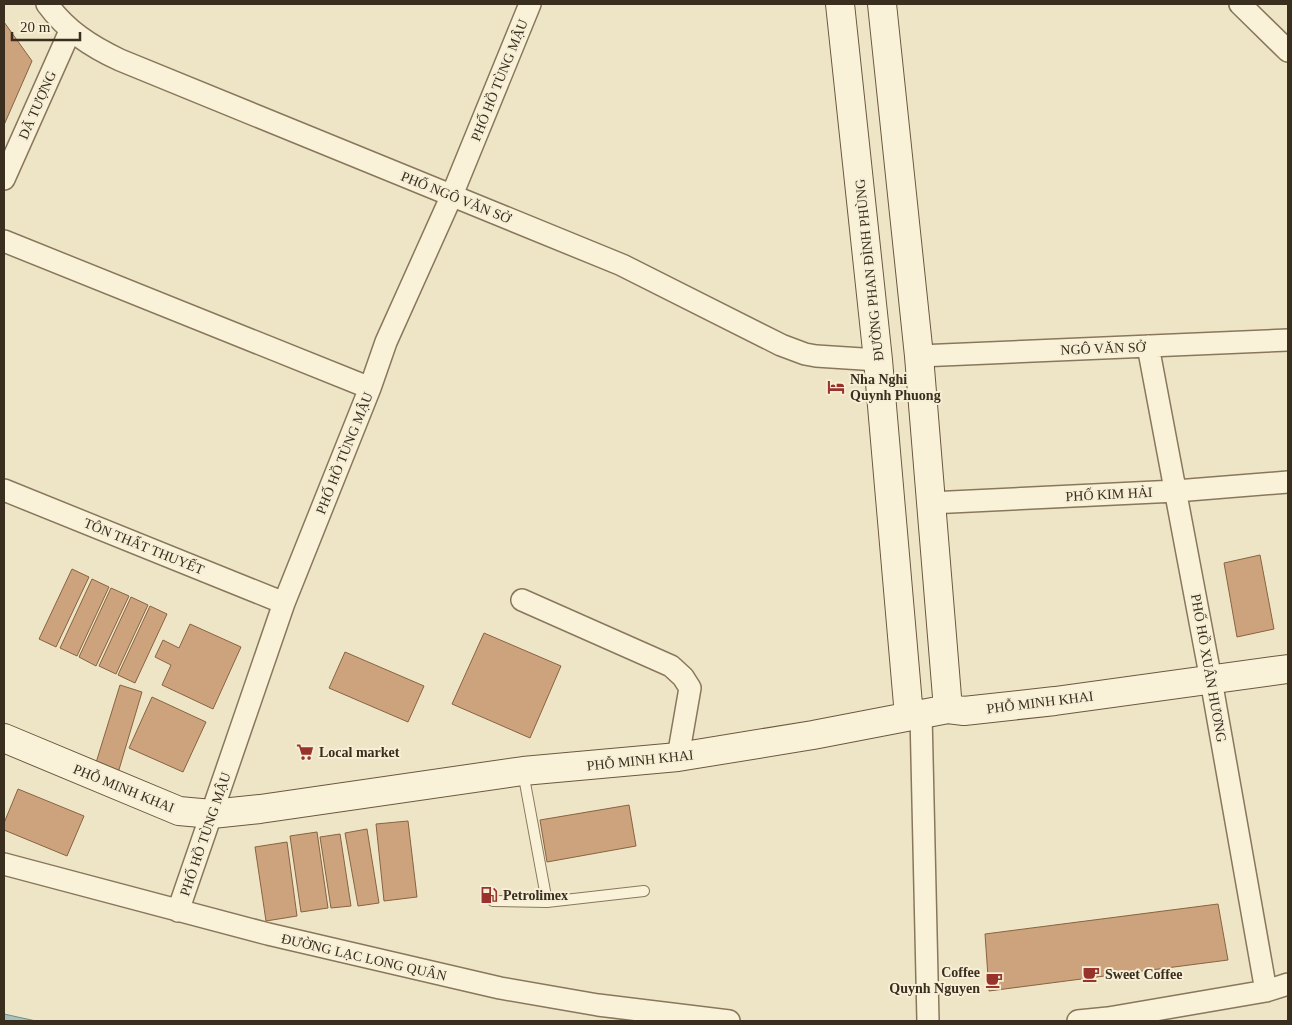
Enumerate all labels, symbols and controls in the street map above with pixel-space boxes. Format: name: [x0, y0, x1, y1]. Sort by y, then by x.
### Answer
scale bar: [12, 10, 80, 42]
street label: PHỐ HỒ TÙNG MẬU: [466, 16, 531, 143]
text: 20 m: [20, 19, 51, 35]
street label: DÃ TƯỢNG: [16, 69, 59, 142]
street label: PHỐ NGÔ VĂN SỞ: [399, 167, 514, 227]
street label: ĐƯỜNG PHAN ĐÌNH PHÙNG: [851, 178, 887, 362]
street label: NGÔ VĂN SỞ: [1060, 338, 1147, 357]
place label: Nha Nghi Quynh Phuong: [850, 372, 941, 403]
hotel icon: Nha Nghi Quynh Phuong: [826, 377, 846, 397]
street label: PHỐ HỒ TÙNG MẬU: [311, 389, 376, 516]
street label: PHỐ KIM HẢI: [1065, 483, 1153, 504]
street label: TÔN THẤT THUYẾT: [82, 515, 207, 578]
street label: PHỐ HỒ XUÂN HƯƠNG: [1188, 592, 1231, 743]
street label: PHỖ MINH KHAI: [986, 686, 1095, 716]
supermarket icon: Local market: [295, 742, 315, 762]
place label: Local market: [319, 745, 400, 760]
street label: PHỖ MINH KHAI: [586, 745, 695, 774]
street label: PHỖ MINH KHAI: [71, 760, 177, 816]
street label: PHỐ HỒ TÙNG MẬU: [175, 770, 234, 898]
fuel station icon: Petrolimex: [479, 885, 499, 905]
place label: Petrolimex: [503, 888, 568, 903]
street label: ĐƯỜNG LẠC LONG QUÂN: [280, 930, 448, 984]
cafe icon: Sweet Coffee: [1081, 964, 1101, 984]
place label: Coffee Quynh Nguyen: [889, 965, 980, 996]
place label: Sweet Coffee: [1105, 967, 1182, 982]
cafe icon: Coffee Quynh Nguyen: [984, 970, 1004, 990]

